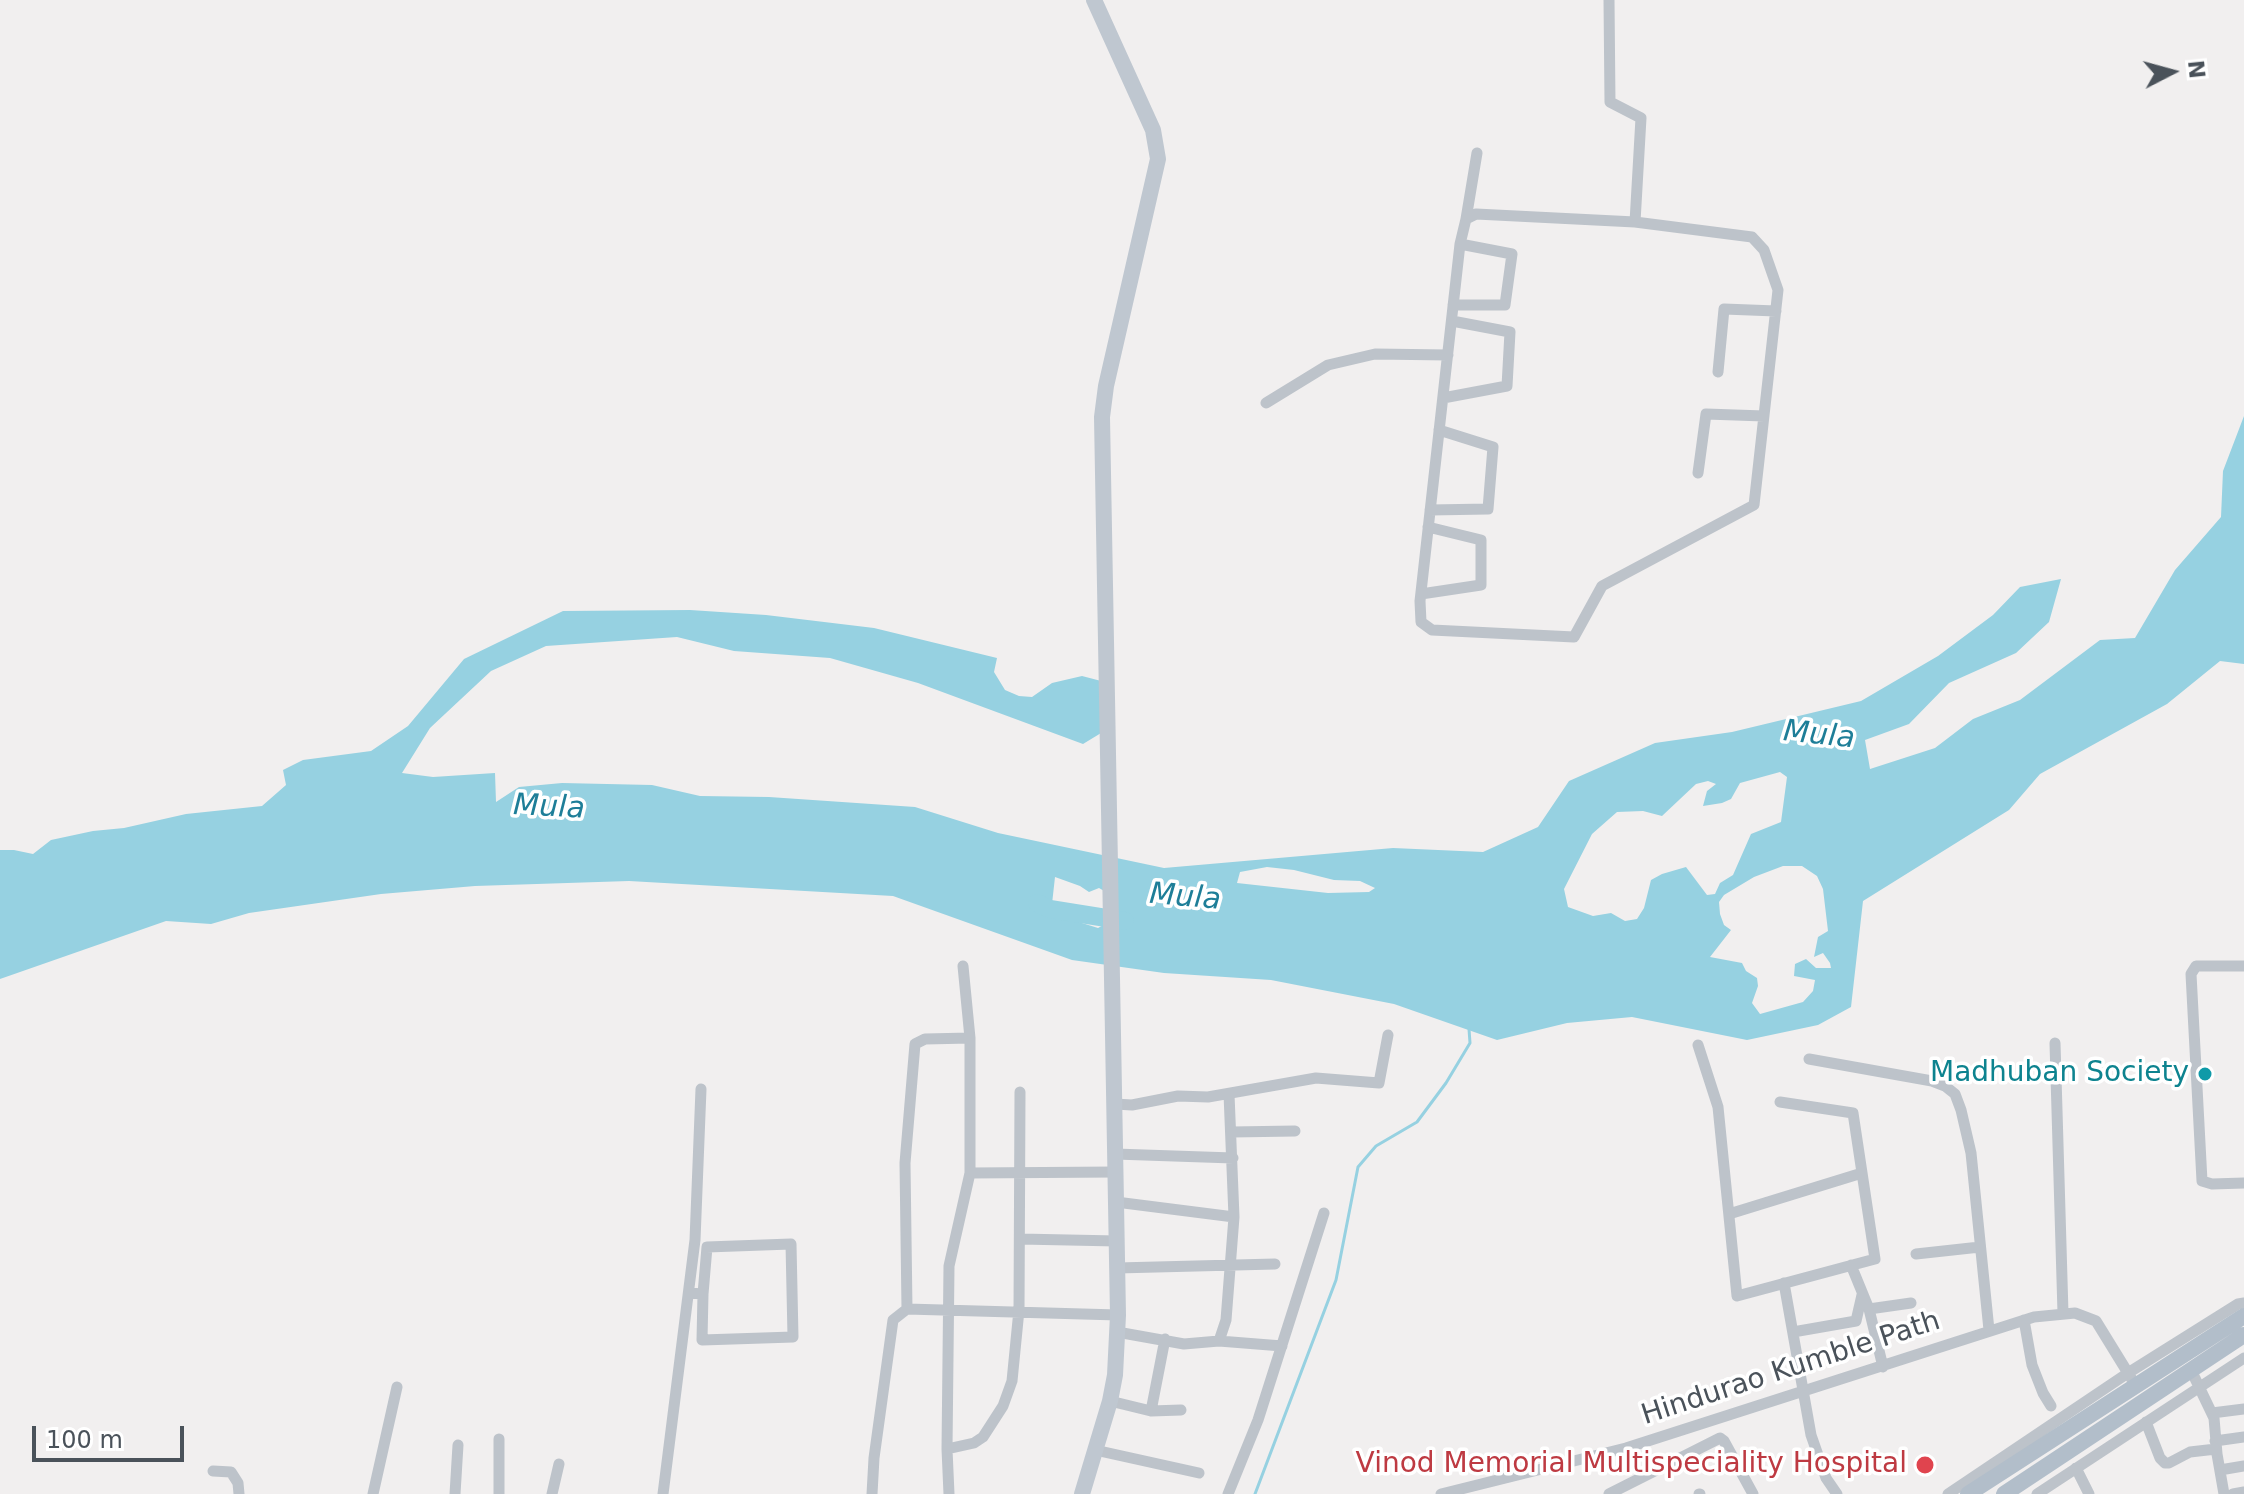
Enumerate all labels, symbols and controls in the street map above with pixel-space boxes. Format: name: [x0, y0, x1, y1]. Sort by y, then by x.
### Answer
north arrow: [2132, 32, 2212, 112]
text: N: [2183, 59, 2210, 80]
water label: Mula: [1782, 714, 1856, 758]
water label: Mula: [512, 788, 586, 828]
water label: Mula: [1148, 877, 1222, 919]
place label: Madhuban Society: [1930, 1057, 2189, 1091]
marker: Madhuban Society: [2196, 1065, 2214, 1083]
street label: Hindurao Kumble Path: [1637, 1305, 1945, 1433]
scale bar: [36, 1410, 188, 1460]
text: 100 m: [46, 1426, 123, 1454]
place label: Vinod Memorial Multispeciality Hospital: [1356, 1448, 1907, 1482]
marker: Vinod Memorial Multispeciality Hospital: [1914, 1454, 1936, 1476]

